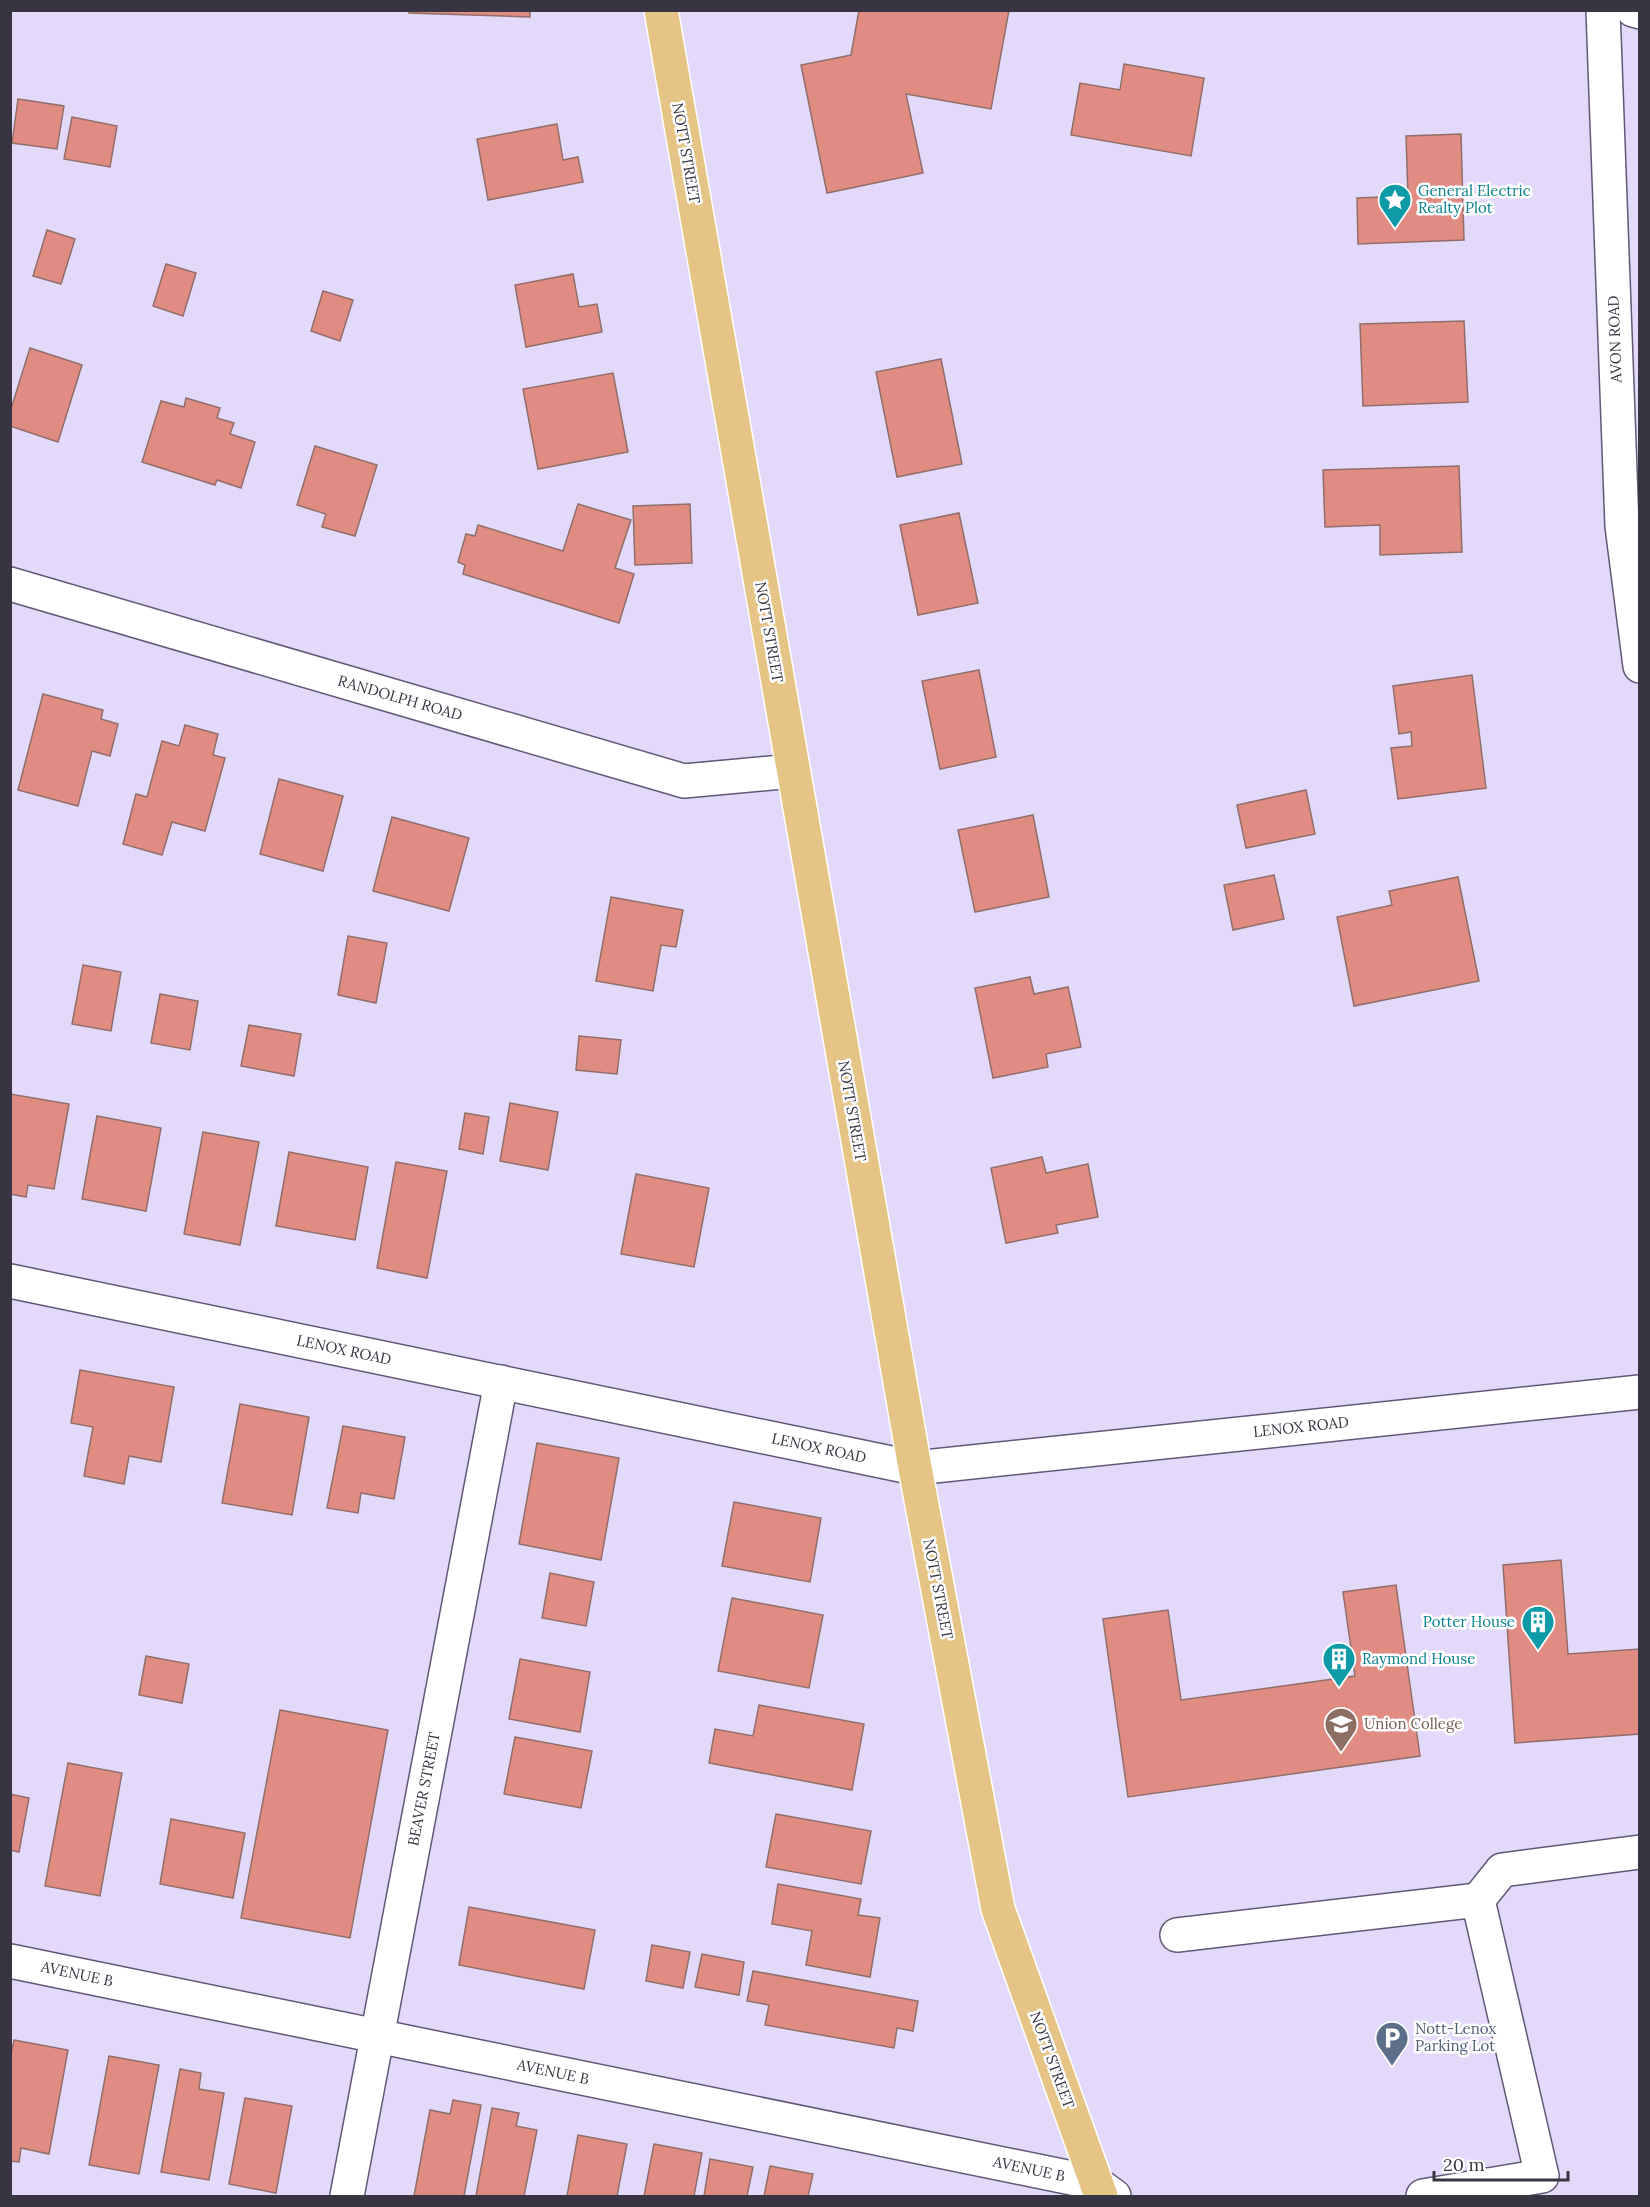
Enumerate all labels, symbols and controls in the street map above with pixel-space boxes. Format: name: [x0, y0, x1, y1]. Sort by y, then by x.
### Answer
street label: NOTT STREET: [668, 101, 705, 205]
place label: General Electric Realty Plot: [1418, 181, 1531, 217]
place icon: General Electric Realty Plot: [1377, 182, 1413, 229]
street label: AVON ROAD: [1603, 295, 1626, 384]
street label: NOTT STREET: [751, 580, 788, 684]
street label: RANDOLPH ROAD: [336, 671, 465, 724]
street label: NOTT STREET: [834, 1059, 871, 1163]
street label: LENOX ROAD: [295, 1330, 393, 1369]
street label: LENOX ROAD: [1252, 1412, 1350, 1441]
street label: LENOX ROAD: [770, 1428, 868, 1467]
street label: NOTT STREET: [919, 1537, 958, 1641]
building icon: Potter House: [1520, 1604, 1556, 1651]
place label: Potter House: [1423, 1612, 1515, 1631]
building icon: Raymond House: [1321, 1641, 1357, 1688]
place label: Raymond House: [1362, 1649, 1475, 1668]
school or university icon: Union College: [1323, 1706, 1359, 1753]
place label: Union College: [1364, 1714, 1462, 1733]
street label: BEAVER STREET: [403, 1730, 444, 1847]
street label: AVENUE B: [38, 1956, 115, 1990]
street label: NOTT STREET: [1026, 2009, 1079, 2111]
place label: Nott-Lenox Parking Lot: [1415, 2019, 1497, 2055]
parking icon: Nott-Lenox Parking Lot: [1374, 2020, 1410, 2067]
street label: AVENUE B: [514, 2054, 591, 2088]
scale bar: [1434, 2144, 1568, 2182]
street label: AVENUE B: [990, 2151, 1067, 2185]
text: 20 m: [1443, 2153, 1485, 2176]

